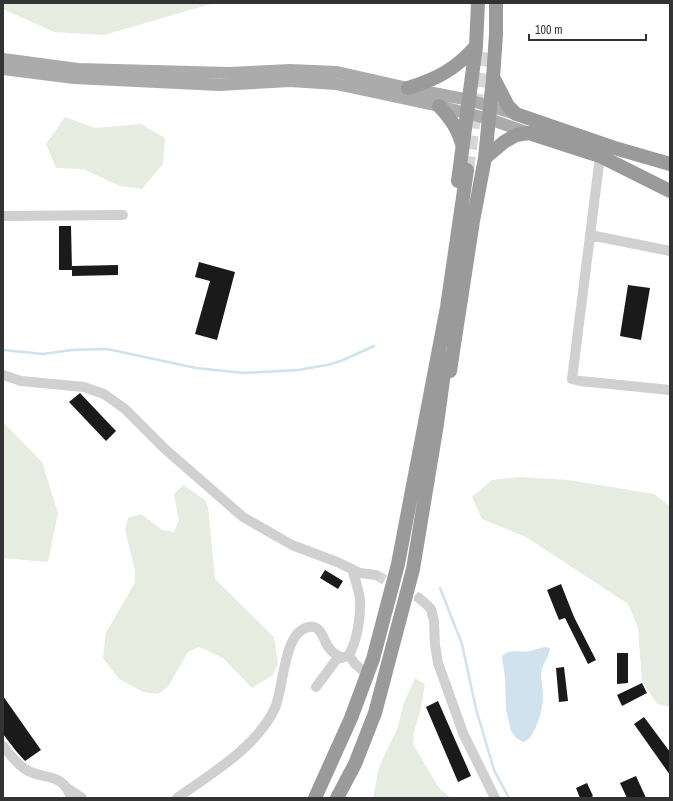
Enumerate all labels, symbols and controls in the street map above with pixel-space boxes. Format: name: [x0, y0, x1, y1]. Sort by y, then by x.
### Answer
scale bar: [529, 16, 646, 42]
text: 100 m: [535, 22, 562, 38]

